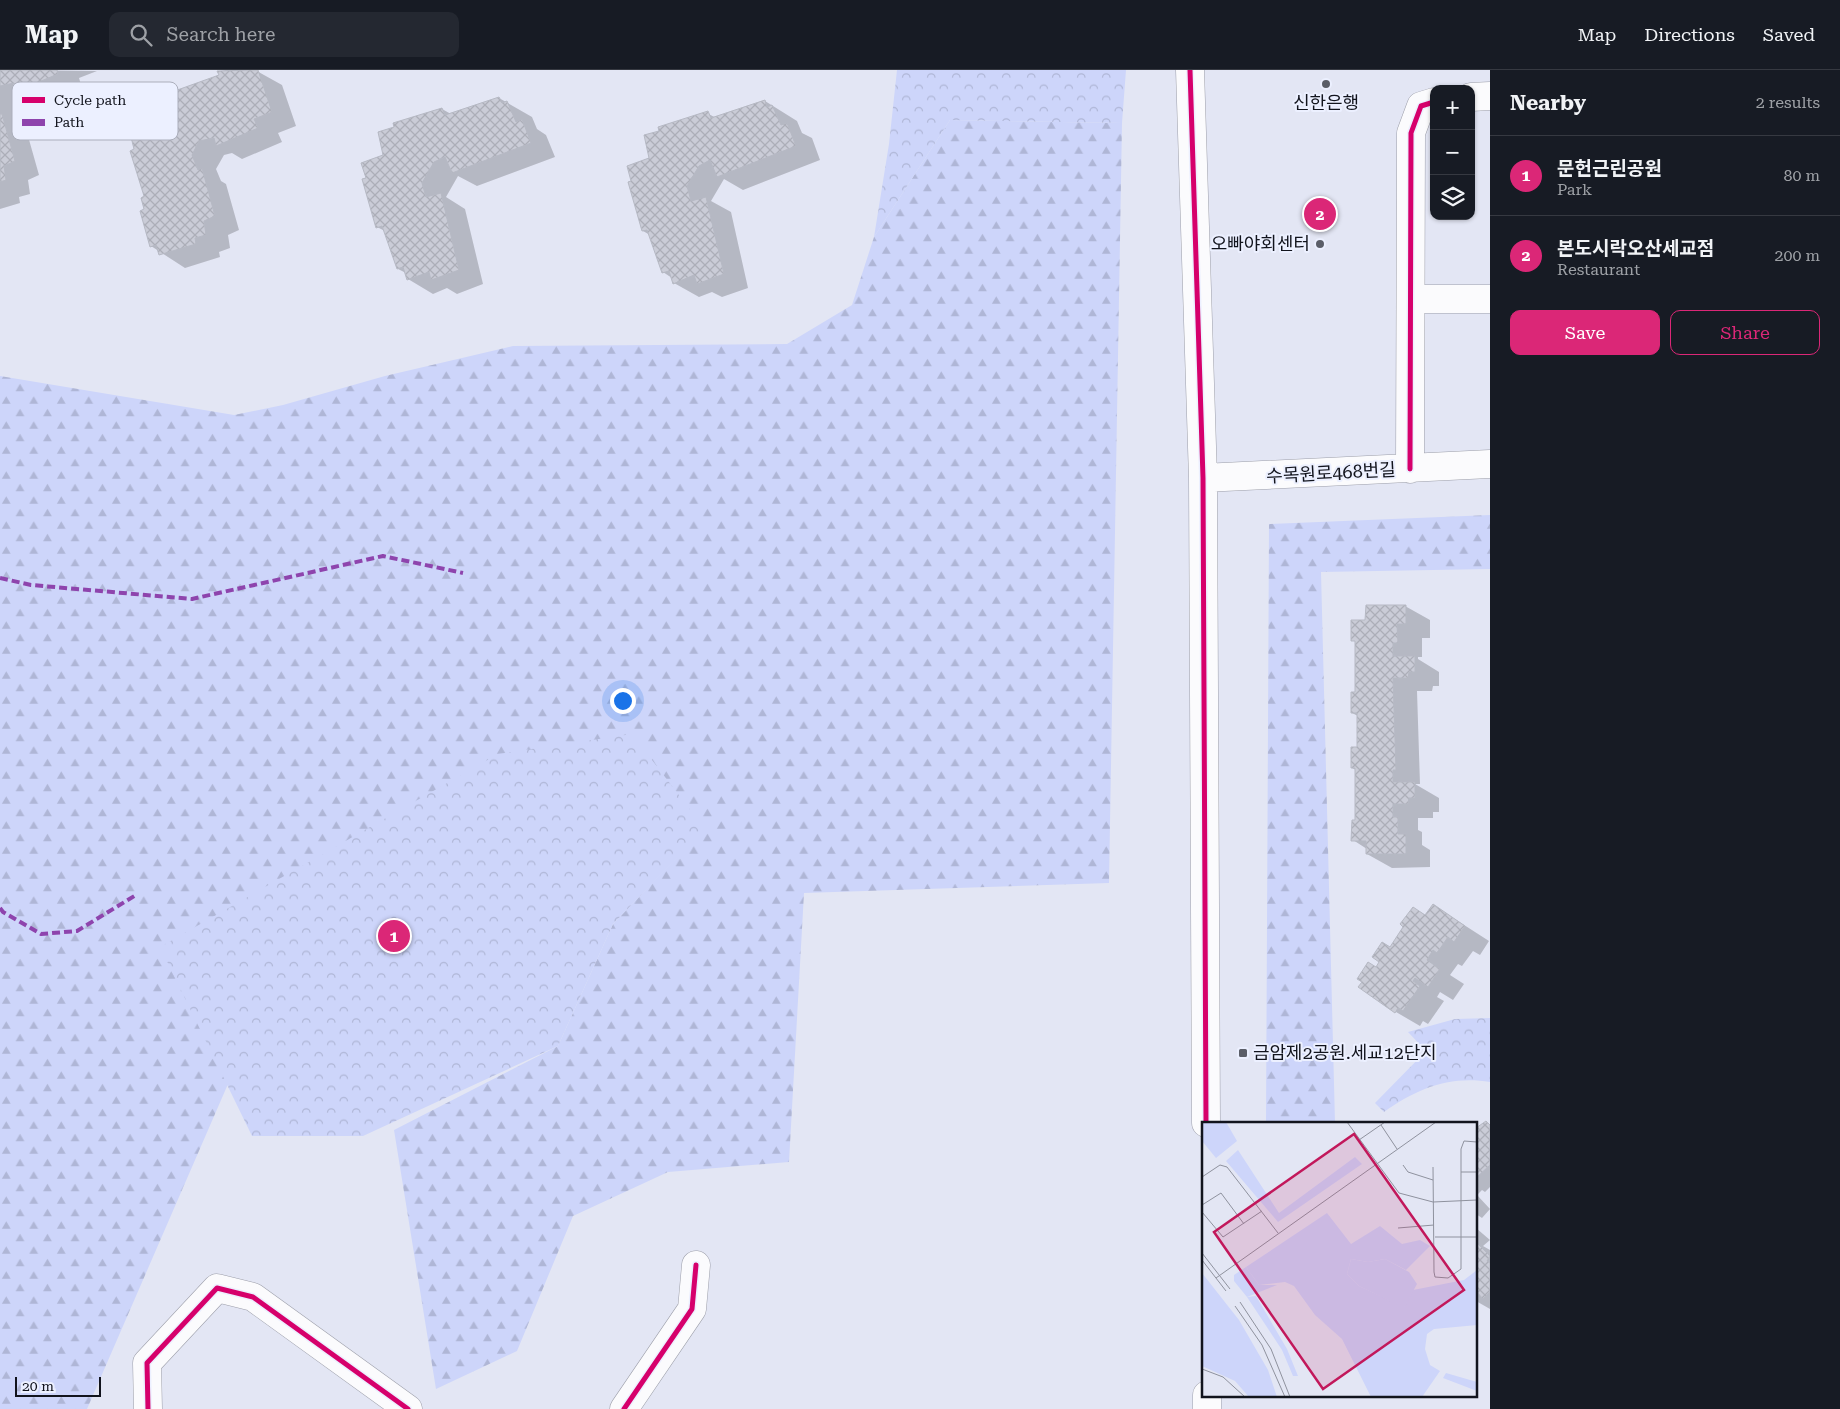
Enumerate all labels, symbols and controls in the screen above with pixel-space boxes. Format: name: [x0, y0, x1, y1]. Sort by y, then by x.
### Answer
search box: [109, 12, 459, 57]
text: Map: [25, 21, 79, 49]
icon: search: [127, 21, 155, 49]
text: Search here: [167, 23, 275, 46]
text: Map: [1578, 24, 1616, 45]
text: Directions: [1644, 24, 1735, 45]
text: Saved: [1763, 24, 1815, 45]
marker: 신한은행: [1320, 78, 1332, 90]
legend: [12, 82, 178, 140]
map controls: [1430, 85, 1475, 220]
button: +: [1430, 85, 1475, 130]
text: Nearby: [1510, 91, 1586, 115]
text: Cycle path: [54, 92, 126, 108]
place label: 신한은행: [1293, 92, 1359, 113]
text: 2 results: [1756, 93, 1820, 112]
text: Path: [54, 114, 84, 130]
button: −: [1430, 130, 1475, 175]
text: 문헌근린공원: [1557, 157, 1662, 180]
text: 1: [1522, 166, 1530, 185]
text: 80 m: [1783, 166, 1820, 185]
button: layers: [1430, 175, 1475, 220]
text: Park: [1557, 180, 1592, 199]
pin: 2: [1304, 195, 1336, 233]
place label: 오빠야회센터: [1211, 233, 1310, 254]
text: 본도시락오산세교점: [1557, 237, 1714, 260]
marker: 오빠야회센터: [1314, 238, 1326, 250]
text: 2: [1522, 246, 1530, 265]
text: 200 m: [1774, 246, 1820, 265]
text: Restaurant: [1557, 260, 1640, 279]
button: Save: [1510, 310, 1660, 355]
button: Share: [1670, 310, 1820, 355]
street label: 수목원로468번길: [1266, 459, 1396, 486]
your location: [610, 688, 636, 714]
pin: 1: [378, 917, 410, 955]
place label: 금암제2공원.세교12단지: [1253, 1042, 1437, 1063]
marker: 금암제2공원.세교12단지: [1237, 1047, 1249, 1059]
inset map: [1202, 1122, 1478, 1396]
scale bar: [15, 1374, 101, 1397]
text: 20 m: [22, 1378, 54, 1394]

